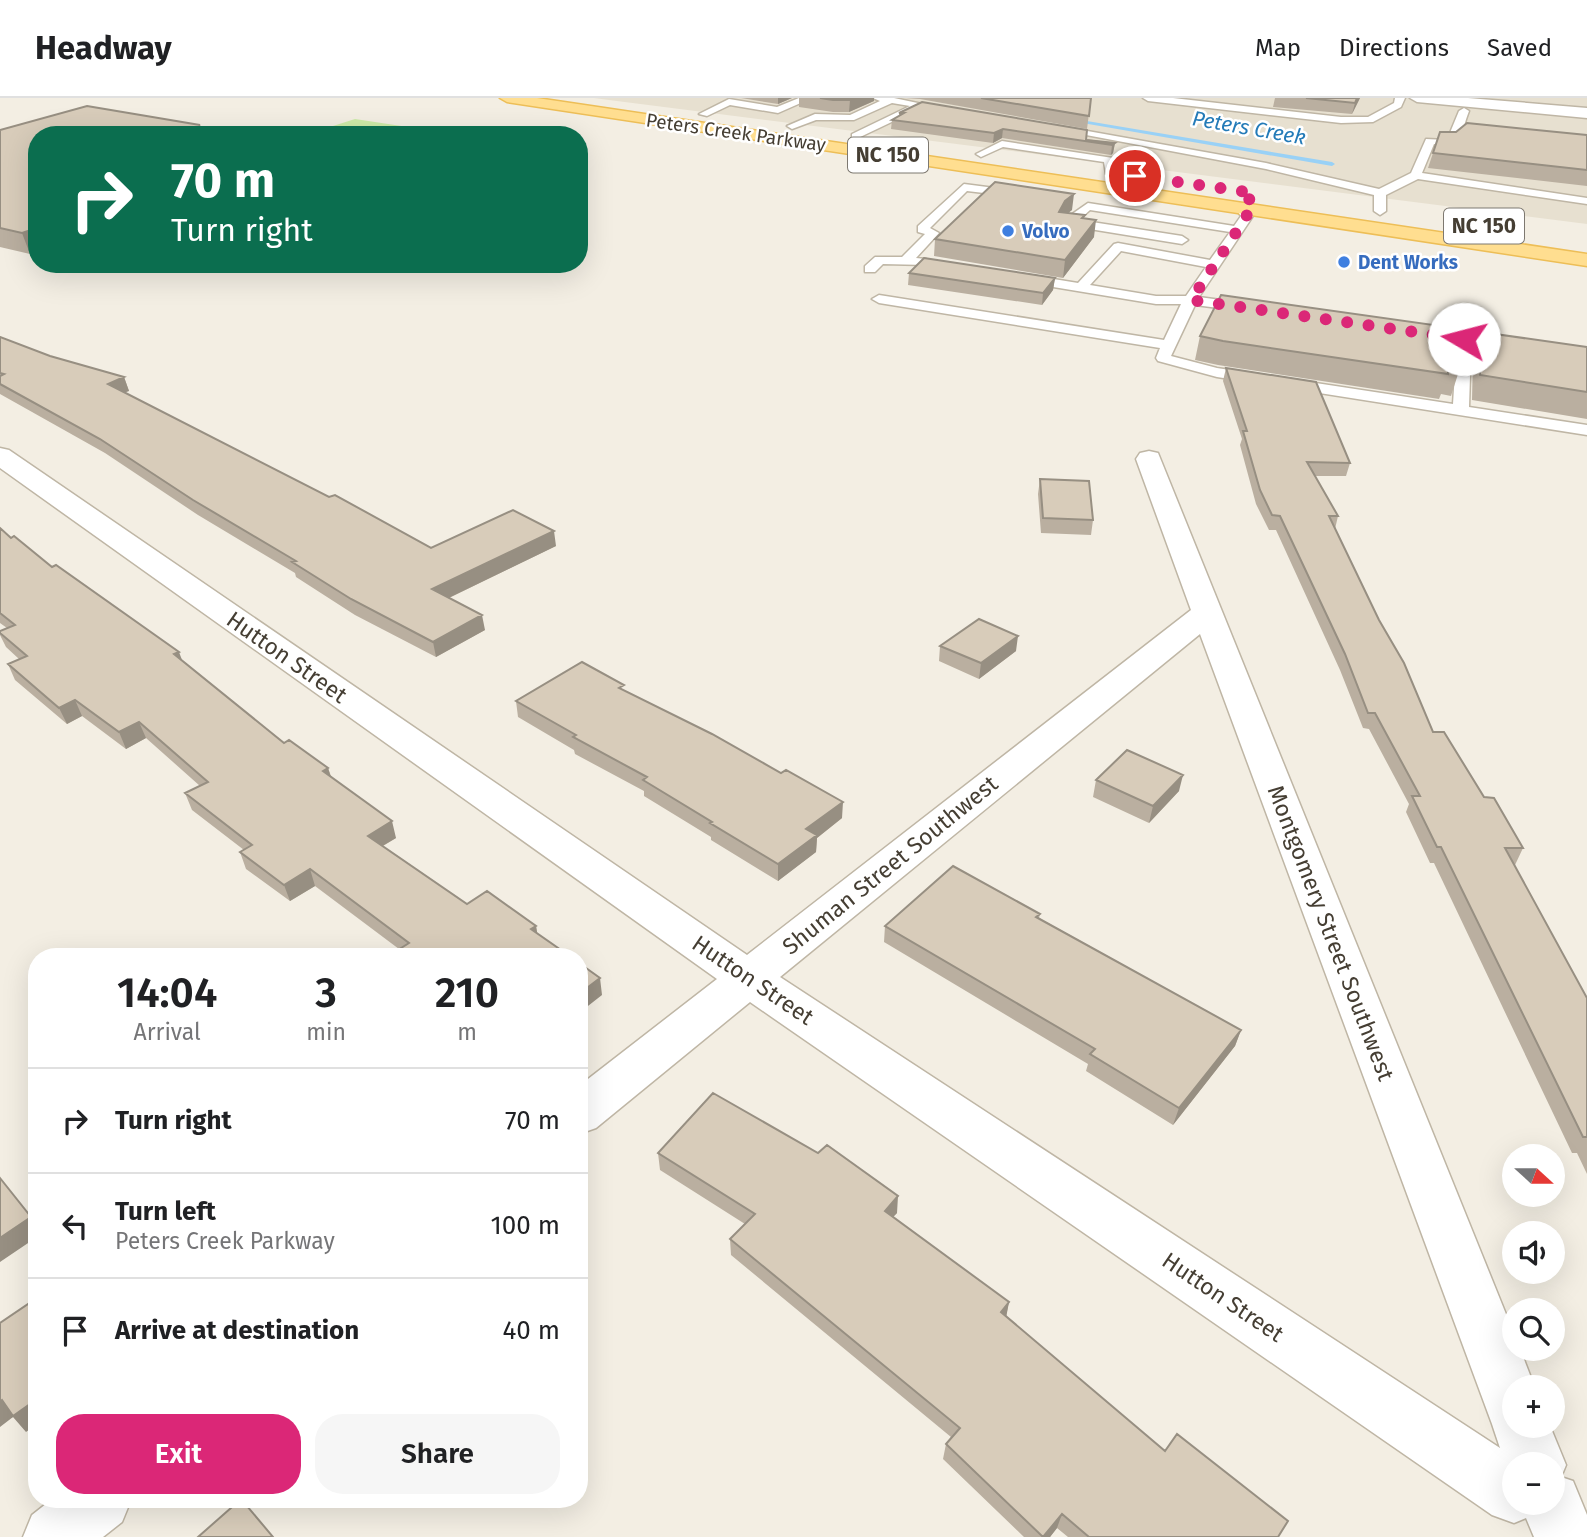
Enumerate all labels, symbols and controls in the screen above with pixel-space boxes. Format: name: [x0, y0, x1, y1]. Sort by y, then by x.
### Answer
text: Headway: [35, 28, 172, 68]
text: Map: [1255, 34, 1301, 62]
text: Directions: [1339, 34, 1449, 62]
text: Saved: [1487, 34, 1552, 62]
water label: Peters Creek: [1190, 105, 1308, 151]
street label: Peters Creek Parkway: [644, 108, 828, 157]
road number: NC 150: [848, 138, 928, 172]
pin: [1105, 146, 1165, 206]
text: 70 m: [171, 151, 275, 210]
icon: right: [56, 154, 147, 245]
icon: arrive: [1116, 157, 1154, 195]
road number: NC 150: [1444, 208, 1524, 244]
text: Turn right: [171, 211, 313, 249]
place label: Volvo: [1021, 220, 1070, 243]
marker: Volvo: [1000, 223, 1016, 239]
place label: Dent Works: [1358, 251, 1458, 274]
marker: Dent Works: [1336, 254, 1352, 270]
position arrow: [1427, 302, 1501, 376]
street label: Hutton Street: [221, 605, 353, 709]
street label: Shuman Street Southwest: [777, 769, 1004, 960]
street label: Montgomery Street Southwest: [1262, 781, 1401, 1085]
street label: Hutton Street: [687, 929, 820, 1031]
text: 14:04: [117, 968, 217, 1018]
text: 3: [315, 968, 337, 1018]
text: 210: [435, 968, 499, 1018]
text: Arrival: [133, 1018, 201, 1046]
text: min: [306, 1018, 346, 1046]
text: m: [457, 1018, 477, 1046]
icon: right: [56, 1102, 94, 1140]
text: Turn right: [115, 1105, 232, 1136]
text: 70 m: [505, 1105, 560, 1136]
north arrow: [1502, 1144, 1564, 1208]
map controls: [1502, 1144, 1565, 1515]
text: Turn left: [115, 1196, 216, 1227]
icon: left: [56, 1207, 94, 1245]
text: 100 m: [491, 1210, 560, 1241]
button: sound: [1502, 1221, 1565, 1284]
text: Peters Creek Parkway: [115, 1227, 335, 1255]
street label: Hutton Street: [1157, 1246, 1290, 1348]
button: search: [1502, 1298, 1565, 1361]
icon: arrive: [56, 1312, 94, 1350]
text: Arrive at destination: [115, 1315, 359, 1346]
text: 40 m: [502, 1315, 560, 1346]
button: +: [1502, 1375, 1565, 1438]
button: Exit: [56, 1414, 301, 1494]
button: Share: [315, 1414, 560, 1494]
button: −: [1502, 1452, 1565, 1515]

